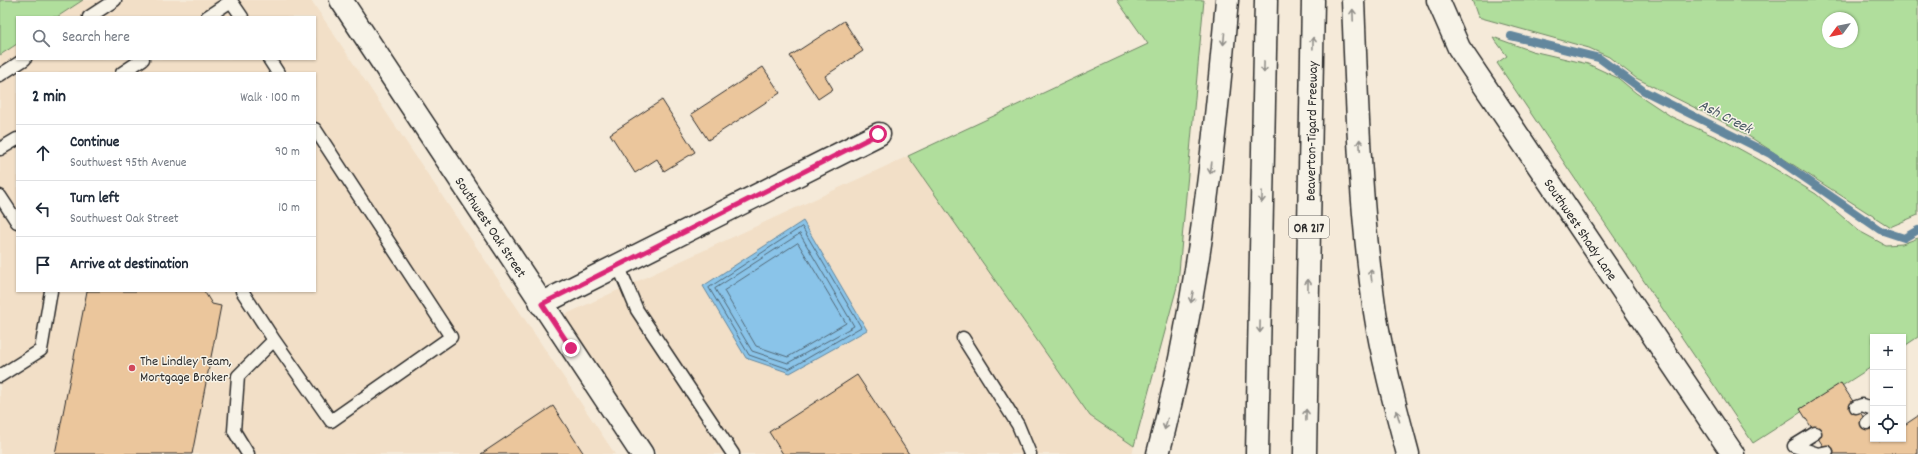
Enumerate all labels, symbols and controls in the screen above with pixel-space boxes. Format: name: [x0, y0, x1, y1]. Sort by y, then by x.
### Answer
one-way arrow: [1350, 9, 1357, 22]
north arrow: [1822, 12, 1858, 48]
search box: [16, 16, 316, 60]
icon: search: [30, 27, 52, 49]
text: Search here: [62, 27, 130, 49]
one-way arrow: [1220, 32, 1227, 45]
one-way arrow: [1309, 37, 1316, 50]
one-way arrow: [1261, 60, 1268, 73]
street label: Beaverton-Tigard Freeway: [1301, 60, 1324, 201]
text: 2 min: [32, 86, 66, 110]
text: Walk · 100 m: [240, 89, 300, 108]
water label: Ash Creek: [1695, 95, 1757, 141]
route start: [869, 125, 887, 143]
text: Continue: [70, 132, 119, 154]
one-way arrow: [1356, 139, 1363, 152]
icon: ahead: [32, 142, 54, 164]
text: 90 m: [275, 143, 300, 162]
text: Southwest 95th Avenue: [70, 154, 186, 173]
one-way arrow: [1207, 161, 1215, 174]
street label: Southwest Oak Street: [449, 173, 530, 282]
street label: Southwest Shady Lane: [1538, 175, 1621, 285]
text: Turn left: [70, 188, 119, 210]
one-way arrow: [1258, 190, 1266, 203]
icon: left: [32, 198, 54, 220]
text: 10 m: [278, 199, 300, 218]
text: Southwest Oak Street: [70, 210, 179, 229]
road number: OR 217: [1289, 216, 1329, 238]
icon: arrive: [32, 254, 54, 276]
text: Arrive at destination: [70, 254, 188, 276]
one-way arrow: [1367, 269, 1375, 282]
one-way arrow: [1304, 279, 1312, 292]
one-way arrow: [1187, 290, 1195, 303]
one-way arrow: [1256, 320, 1263, 333]
map controls: [1870, 334, 1906, 442]
button: +: [1870, 334, 1906, 370]
route end: [562, 339, 580, 357]
place label: The Lindley Team, Mortgage Broker: [140, 352, 232, 388]
marker: The Lindley Team, Mortgage Broker: [127, 363, 137, 373]
button: −: [1870, 370, 1906, 406]
button: locate: [1870, 406, 1906, 442]
one-way arrow: [1302, 409, 1309, 422]
one-way arrow: [1394, 410, 1401, 423]
one-way arrow: [1162, 417, 1169, 430]

